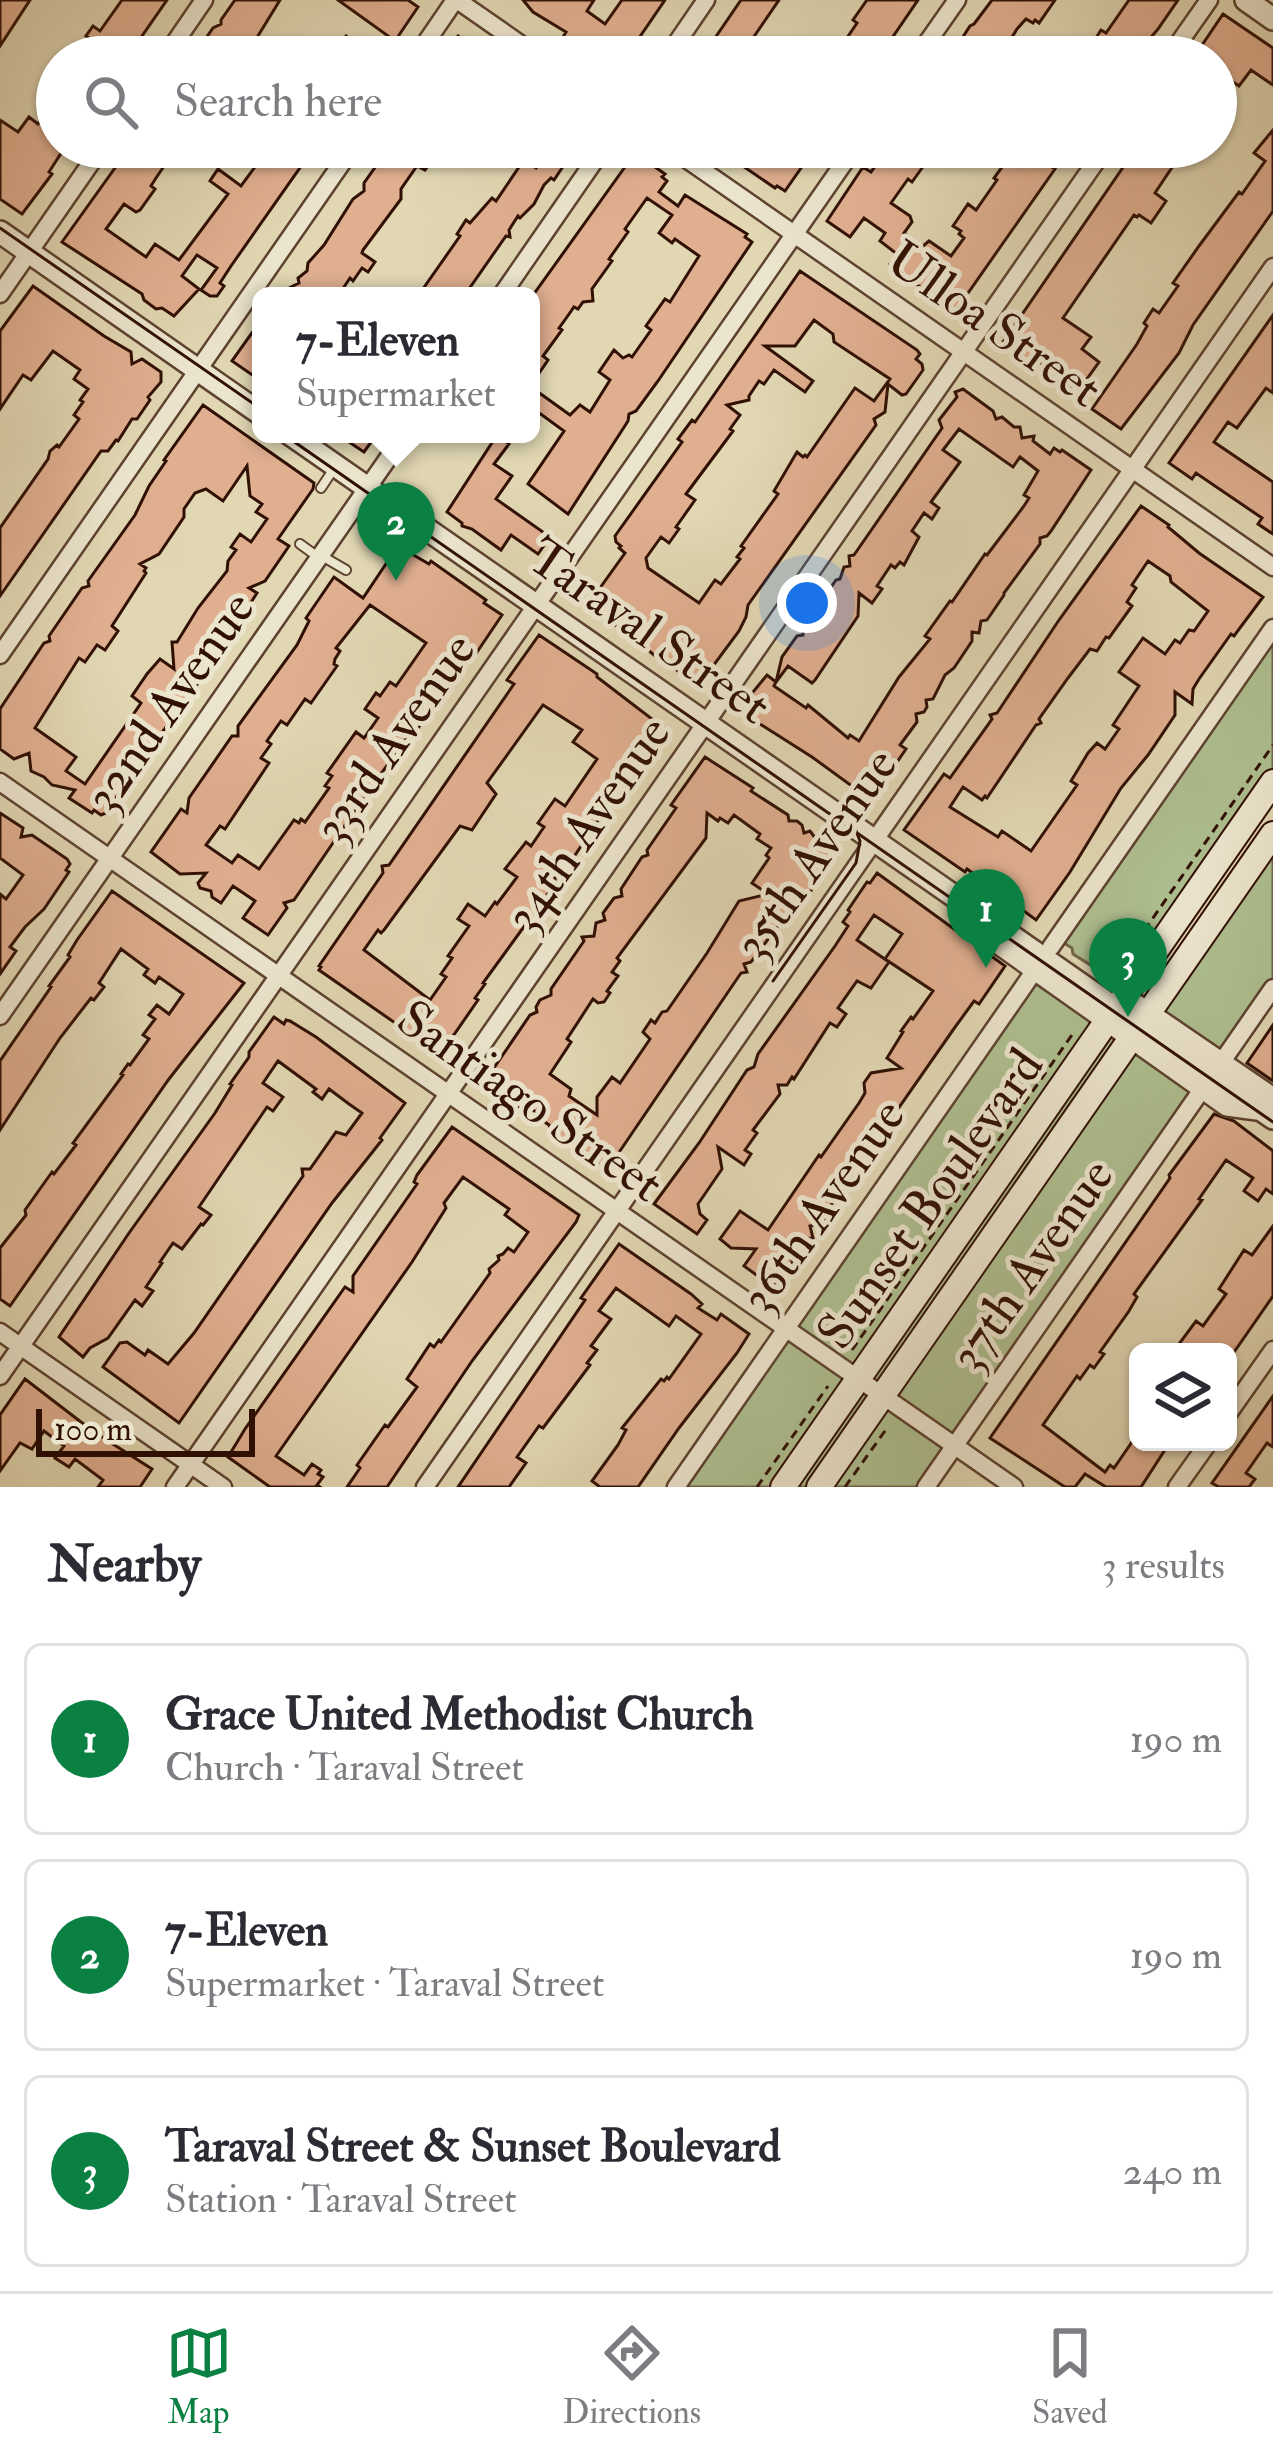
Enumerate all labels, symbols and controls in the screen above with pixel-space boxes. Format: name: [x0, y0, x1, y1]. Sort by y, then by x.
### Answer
search box: [36, 36, 1237, 168]
icon: search: [78, 69, 144, 135]
text: Search here: [174, 74, 382, 130]
street label: Ulloa Street: [874, 227, 1114, 422]
popup: [252, 287, 540, 443]
text: 7-Eleven: [296, 313, 459, 369]
text: Supermarket: [296, 369, 496, 418]
pin: 2: [357, 482, 435, 581]
street label: Taraval Street: [515, 525, 783, 739]
your location: [777, 573, 837, 633]
street label: 32nd Avenue: [70, 579, 269, 825]
street label: 33rd Avenue: [299, 621, 490, 855]
street label: 34th Avenue: [490, 704, 685, 944]
street label: 35th Avenue: [720, 736, 912, 972]
pin: 1: [947, 869, 1025, 968]
pin: 3: [1089, 918, 1167, 1017]
street label: Santiago Street: [385, 987, 675, 1217]
street label: Sunset Boulevard: [803, 1037, 1058, 1362]
street label: 36th Avenue: [726, 1087, 920, 1326]
street label: 37th Avenue: [935, 1147, 1128, 1384]
map controls: [1129, 1343, 1237, 1451]
button: layers: [1129, 1343, 1237, 1451]
scale bar: [36, 1403, 255, 1456]
text: 100 m: [54, 1409, 132, 1450]
text: Nearby: [48, 1533, 201, 1597]
text: 3 results: [1102, 1541, 1225, 1590]
text: Grace United Methodist Church: [165, 1687, 754, 1743]
text: 1: [83, 1715, 97, 1764]
text: 190 m: [1130, 1715, 1222, 1764]
text: Church · Taraval Street: [165, 1743, 524, 1792]
text: 7-Eleven: [165, 1903, 328, 1959]
text: 2: [80, 1931, 100, 1980]
text: 190 m: [1130, 1931, 1222, 1980]
text: Supermarket · Taraval Street: [165, 1959, 605, 2008]
text: Taraval Street & Sunset Boulevard: [165, 2119, 781, 2175]
text: 3: [83, 2147, 97, 2196]
text: 240 m: [1123, 2147, 1222, 2196]
text: Station · Taraval Street: [165, 2175, 517, 2224]
tab: Map: [166, 2320, 232, 2433]
tab: Directions: [563, 2320, 701, 2433]
tab: Saved: [1032, 2320, 1107, 2433]

